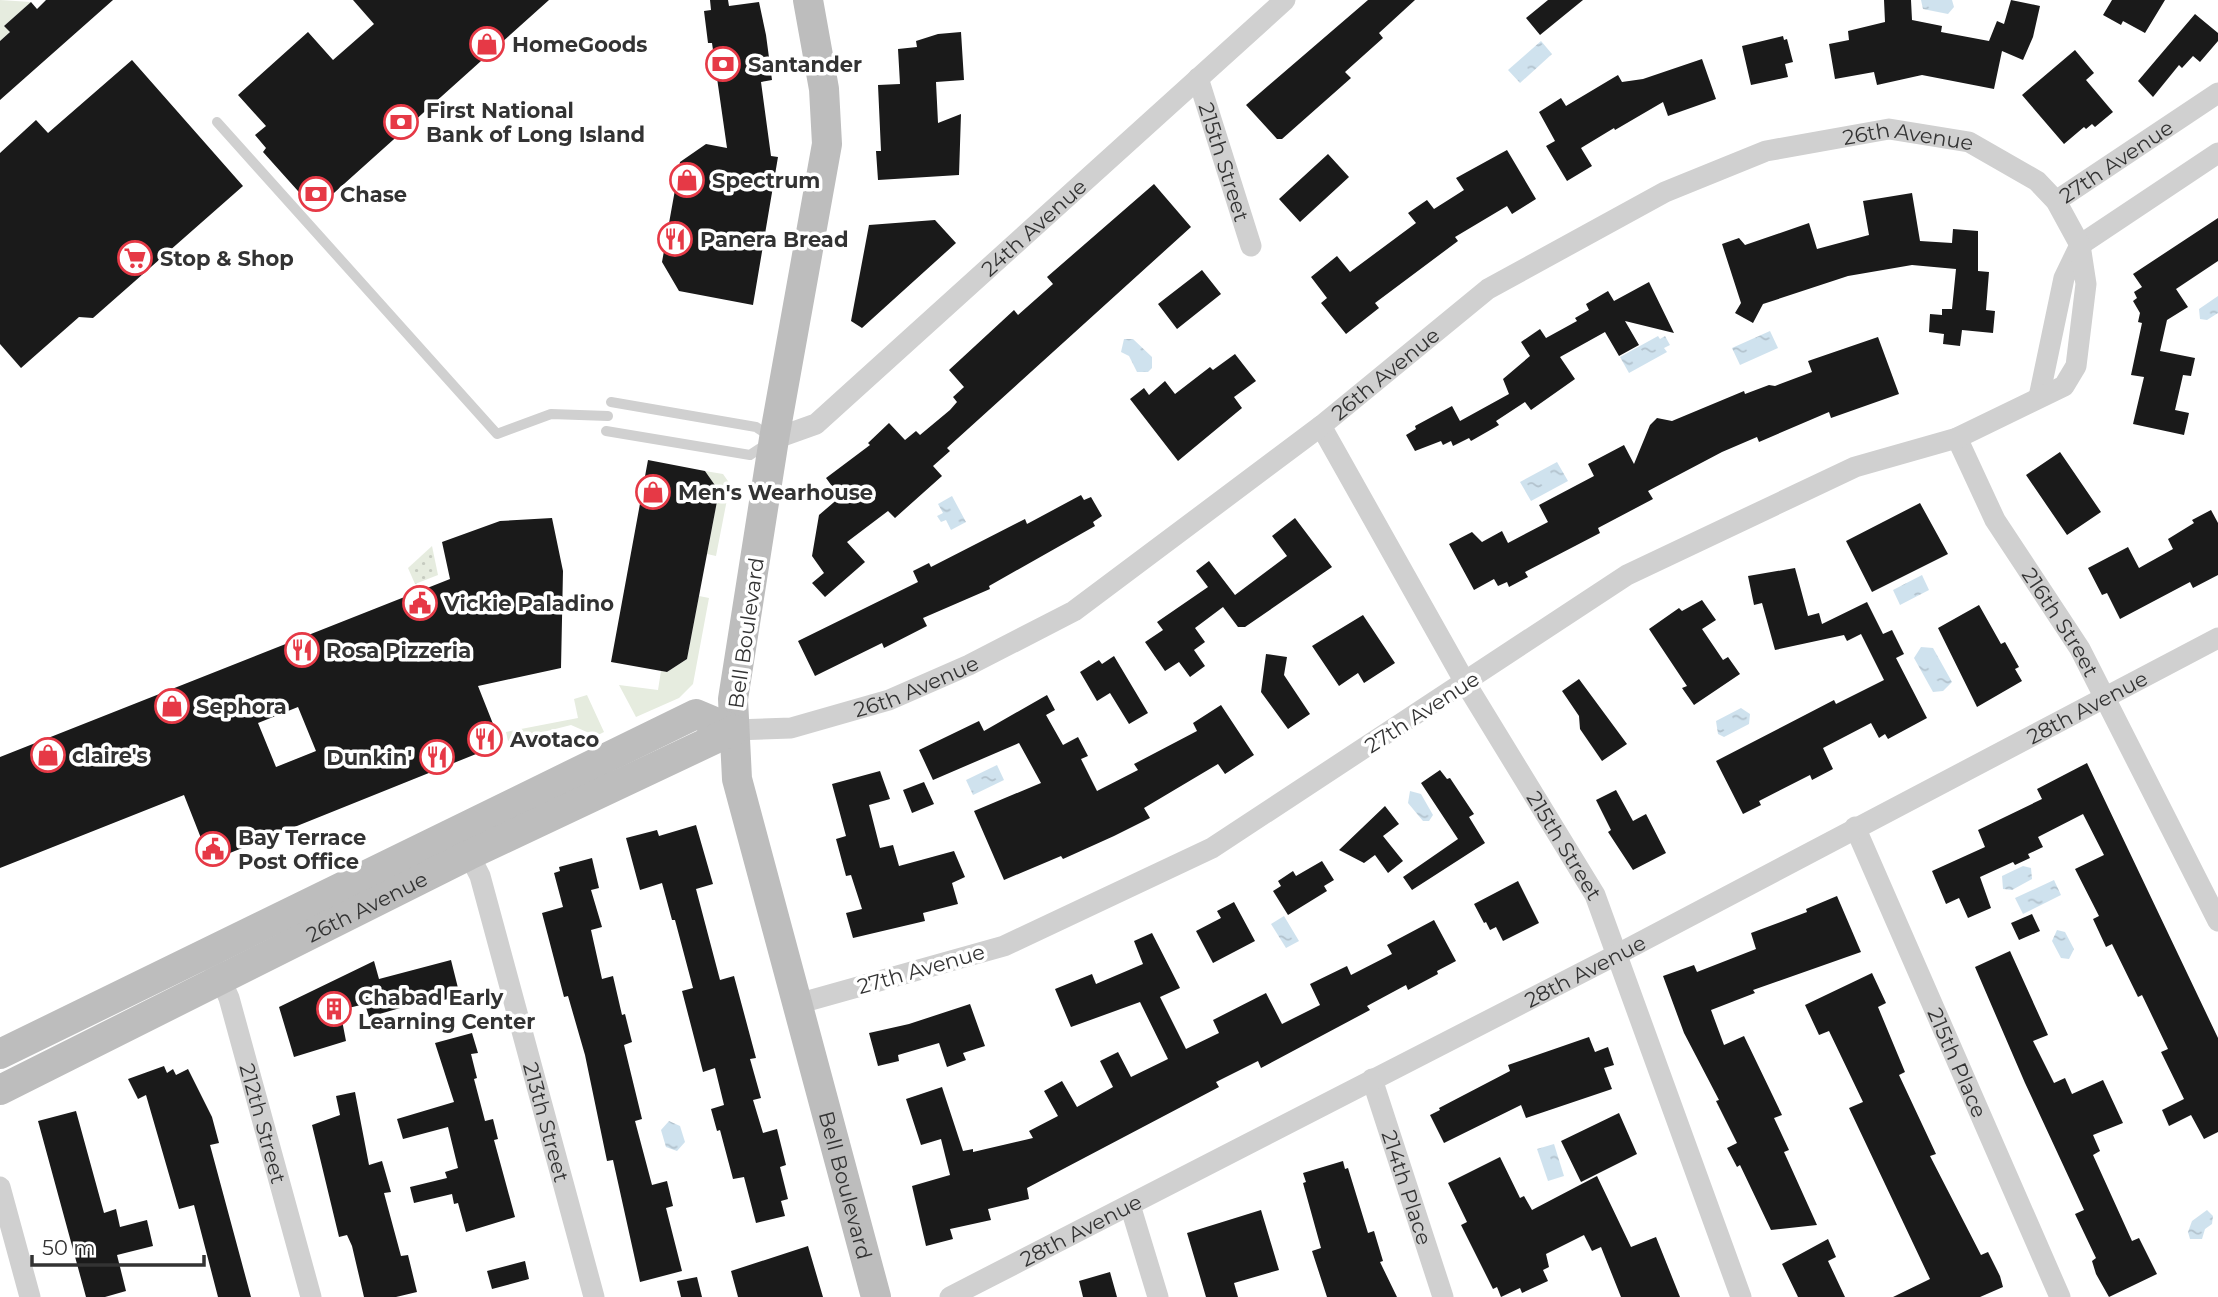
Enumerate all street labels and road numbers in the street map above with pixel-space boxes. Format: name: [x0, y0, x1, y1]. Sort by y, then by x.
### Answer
street label: 215th Street: [1194, 99, 1255, 224]
street label: 27th Avenue: [2054, 114, 2178, 208]
street label: 26th Avenue: [1841, 117, 1975, 155]
street label: 24th Avenue: [976, 173, 1091, 281]
street label: 26th Avenue: [1326, 322, 1444, 425]
street label: Bell Boulevard: [723, 556, 769, 710]
street label: 216th Street: [2017, 563, 2104, 681]
street label: 26th Avenue: [851, 650, 983, 722]
street label: 28th Avenue: [2022, 665, 2152, 749]
street label: 27th Avenue: [1360, 666, 1484, 758]
street label: 215th Street: [1522, 786, 1607, 904]
street label: 26th Avenue: [302, 866, 431, 947]
street label: 28th Avenue: [1520, 929, 1650, 1012]
street label: 27th Avenue: [854, 939, 988, 999]
street label: 215th Place: [1923, 1004, 1993, 1121]
street label: 213th Street: [518, 1059, 575, 1185]
street label: 212th Street: [235, 1061, 292, 1186]
street label: Bell Boulevard: [814, 1108, 878, 1262]
street label: 214th Place: [1377, 1127, 1438, 1248]
street label: 28th Avenue: [1016, 1188, 1146, 1271]

